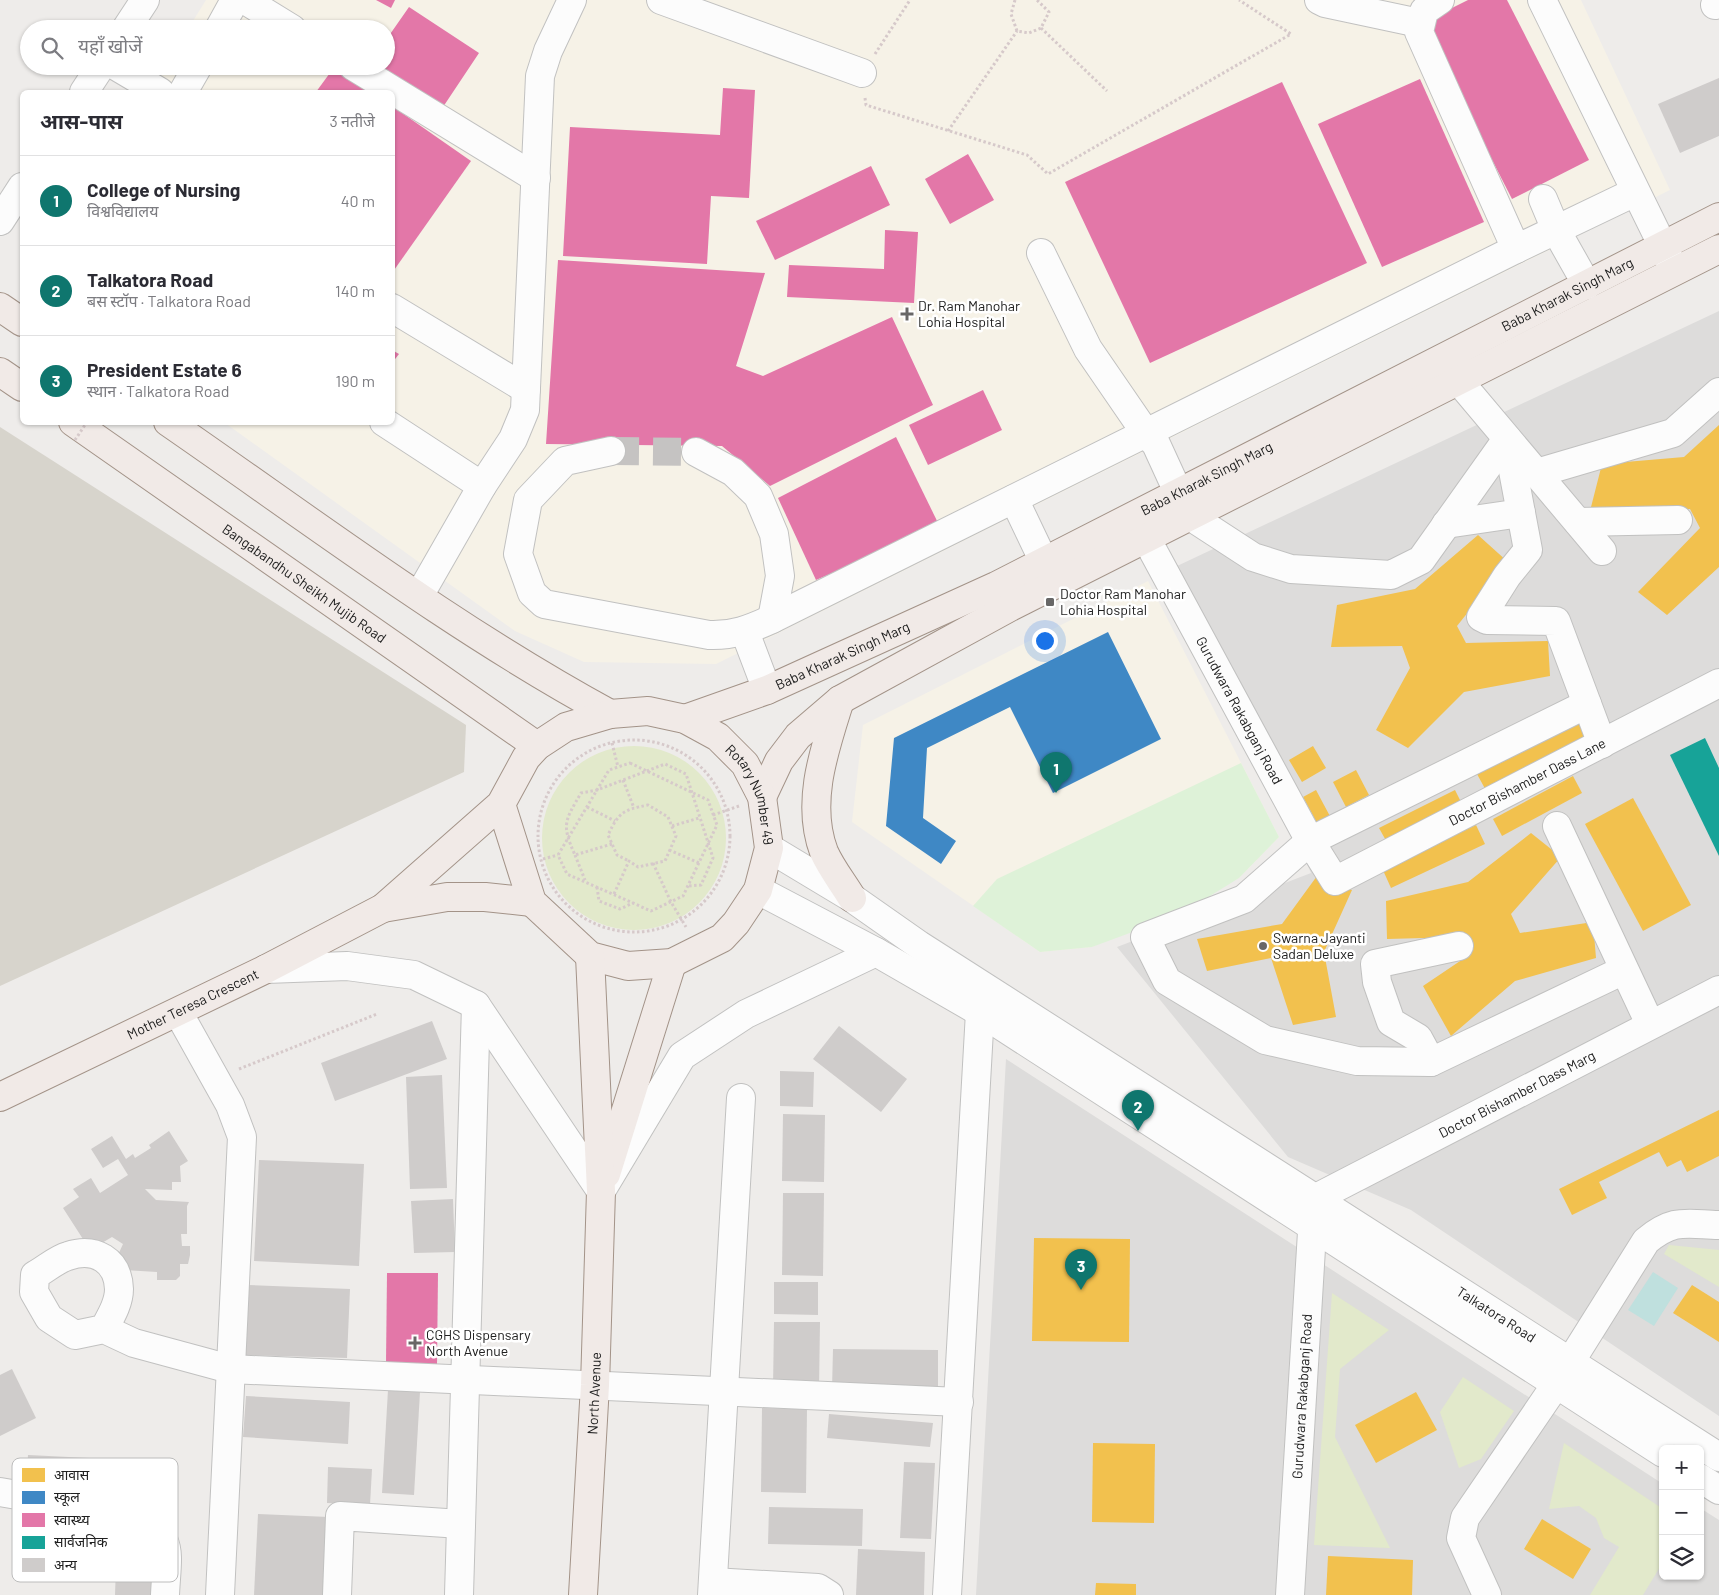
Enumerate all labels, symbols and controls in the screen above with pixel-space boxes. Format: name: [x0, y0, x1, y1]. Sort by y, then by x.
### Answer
search box: [20, 20, 395, 75]
icon: search: [38, 34, 66, 62]
text: यहाँ खोजें: [78, 34, 142, 57]
text: आस-पास: [40, 108, 123, 133]
text: 3 नतीजे: [330, 111, 375, 130]
text: College of Nursing: [87, 178, 240, 201]
text: 1: [53, 191, 59, 210]
text: 40 m: [341, 191, 375, 210]
text: विश्वविद्यालय: [87, 201, 158, 220]
street label: Baba Kharak Singh Marg: [1498, 253, 1636, 335]
text: Talkatora Road: [87, 268, 213, 291]
text: 2: [52, 281, 60, 300]
text: 140 m: [335, 281, 375, 300]
text: बस स्टॉप · Talkatora Road: [87, 291, 251, 310]
place label: Dr. Ram Manohar Lohia Hospital: [918, 297, 1020, 330]
marker: Dr. Ram Manohar Lohia Hospital: [900, 307, 914, 321]
text: President Estate 6: [87, 358, 242, 381]
text: 3: [52, 371, 60, 390]
text: 190 m: [336, 371, 375, 390]
text: स्थान · Talkatora Road: [87, 381, 229, 400]
street label: Baba Kharak Singh Marg: [1138, 437, 1275, 519]
street label: Bangabandhu Sheikh Mujib Road: [219, 520, 390, 646]
place label: Doctor Ram Manohar Lohia Hospital: [1060, 585, 1186, 618]
marker: Doctor Ram Manohar Lohia Hospital: [1044, 596, 1056, 608]
street label: Baba Kharak Singh Marg: [773, 617, 912, 693]
your location: [1032, 628, 1058, 654]
street label: Gurudwara Rakabganj Road: [1193, 633, 1287, 787]
street label: Doctor Bishamber Dass Lane: [1446, 734, 1608, 829]
street label: Rotary Number 49: [722, 741, 777, 846]
pin: 1: [1040, 752, 1072, 793]
place label: Swarna Jayanti Sadan Deluxe: [1273, 929, 1366, 962]
marker: Swarna Jayanti Sadan Deluxe: [1257, 940, 1269, 952]
street label: Mother Teresa Crescent: [124, 965, 261, 1043]
street label: Doctor Bishamber Dass Marg: [1436, 1046, 1598, 1141]
pin: 2: [1122, 1090, 1154, 1131]
pin: 3: [1065, 1249, 1097, 1290]
street label: Talkatora Road: [1454, 1282, 1539, 1346]
street label: Gurudwara Rakabganj Road: [1288, 1313, 1315, 1479]
place label: CGHS Dispensary North Avenue: [426, 1326, 531, 1359]
marker: CGHS Dispensary North Avenue: [408, 1336, 422, 1350]
street label: North Avenue: [583, 1352, 604, 1435]
map controls: [1659, 1445, 1704, 1580]
button: +: [1659, 1445, 1704, 1490]
legend: [12, 1458, 178, 1582]
text: आवास: [54, 1466, 90, 1483]
text: स्कूल: [54, 1488, 80, 1507]
button: −: [1659, 1490, 1704, 1535]
text: स्वास्थ्य: [54, 1511, 90, 1528]
text: सार्वजनिक: [54, 1533, 108, 1550]
button: layers: [1659, 1535, 1704, 1580]
text: अन्य: [54, 1556, 78, 1573]

